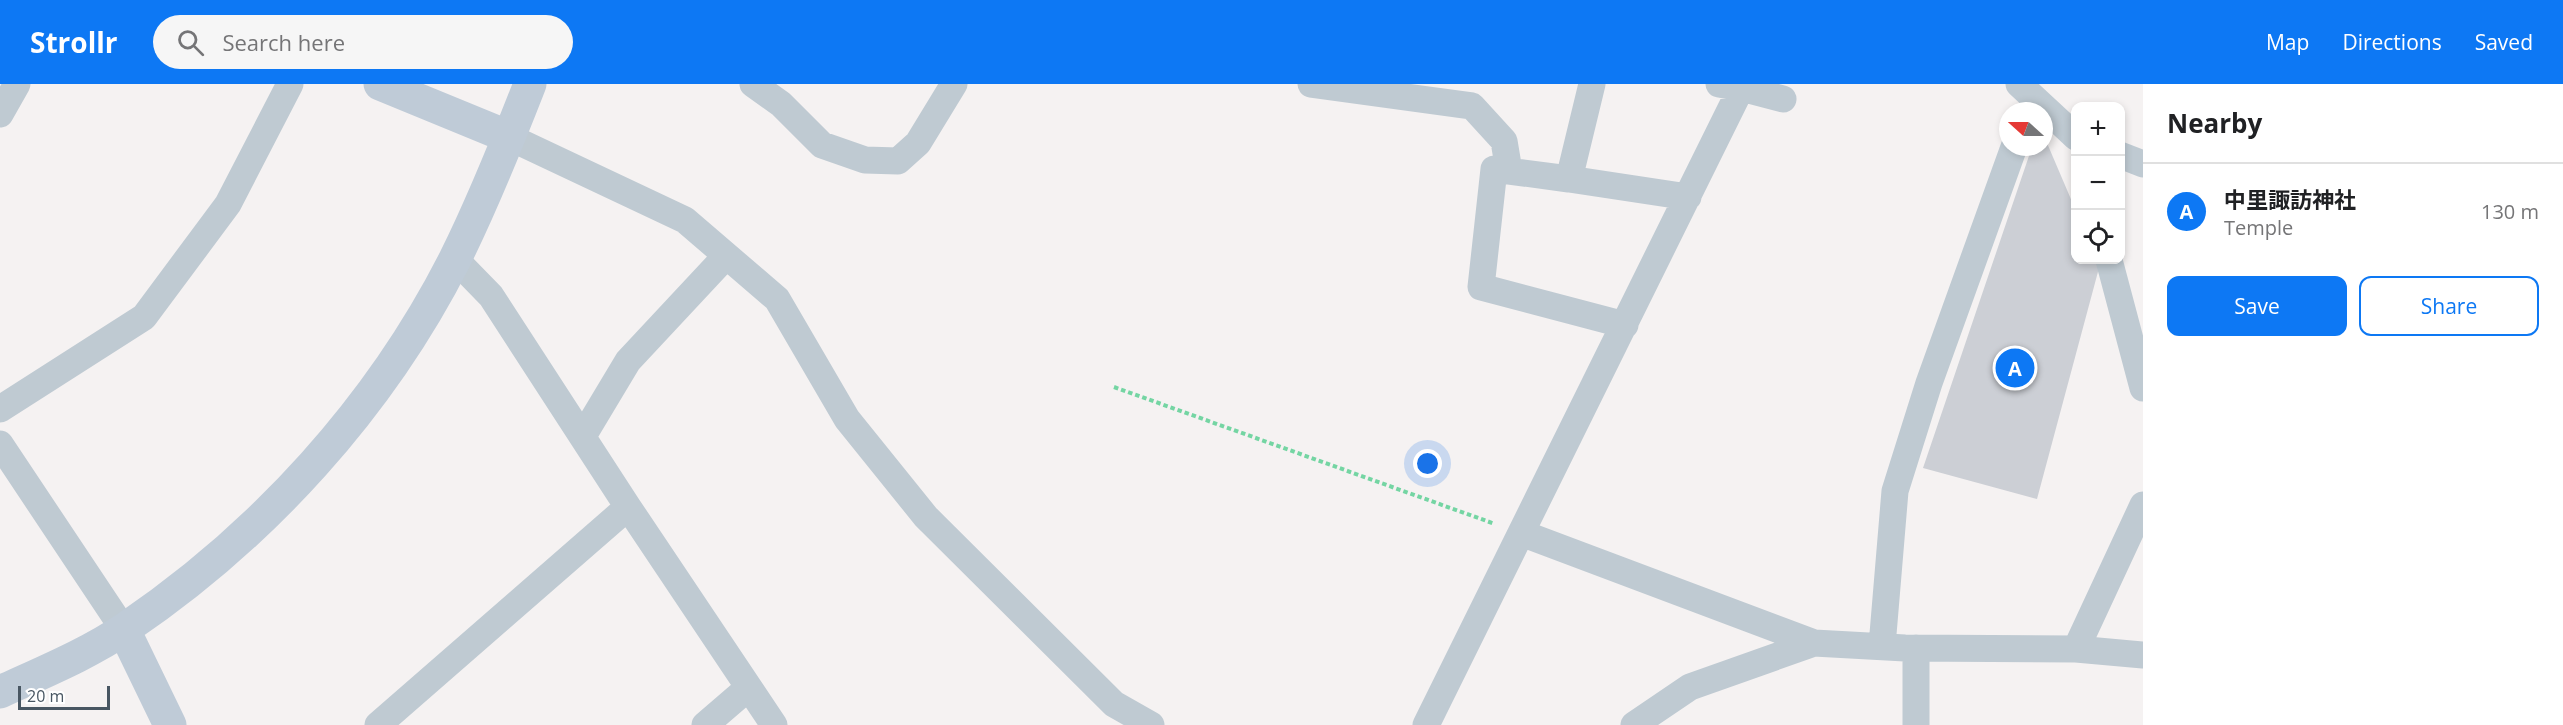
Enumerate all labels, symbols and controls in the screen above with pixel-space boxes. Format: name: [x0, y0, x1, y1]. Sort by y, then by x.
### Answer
search box: [153, 15, 573, 69]
text: Strollr: [30, 23, 117, 61]
icon: search: [174, 26, 207, 59]
text: Search here: [222, 27, 345, 57]
text: Map: [2266, 28, 2309, 56]
text: Directions: [2342, 28, 2442, 56]
text: Saved: [2475, 28, 2533, 56]
north arrow: [1999, 102, 2053, 156]
map controls: [2071, 102, 2125, 264]
button: +: [2071, 102, 2125, 156]
text: Nearby: [2167, 105, 2262, 141]
button: −: [2071, 156, 2125, 210]
text: 中里諏訪神社: [2224, 184, 2356, 214]
text: A: [2180, 198, 2193, 225]
text: 130 m: [2481, 198, 2539, 225]
button: locate: [2071, 210, 2125, 264]
text: Temple: [2224, 214, 2293, 241]
button: Save: [2167, 276, 2347, 336]
button: Share: [2359, 276, 2539, 336]
pin: A: [1996, 346, 2034, 390]
your location: [1413, 449, 1442, 478]
scale bar: [18, 683, 110, 710]
text: 20 m: [27, 685, 64, 707]

